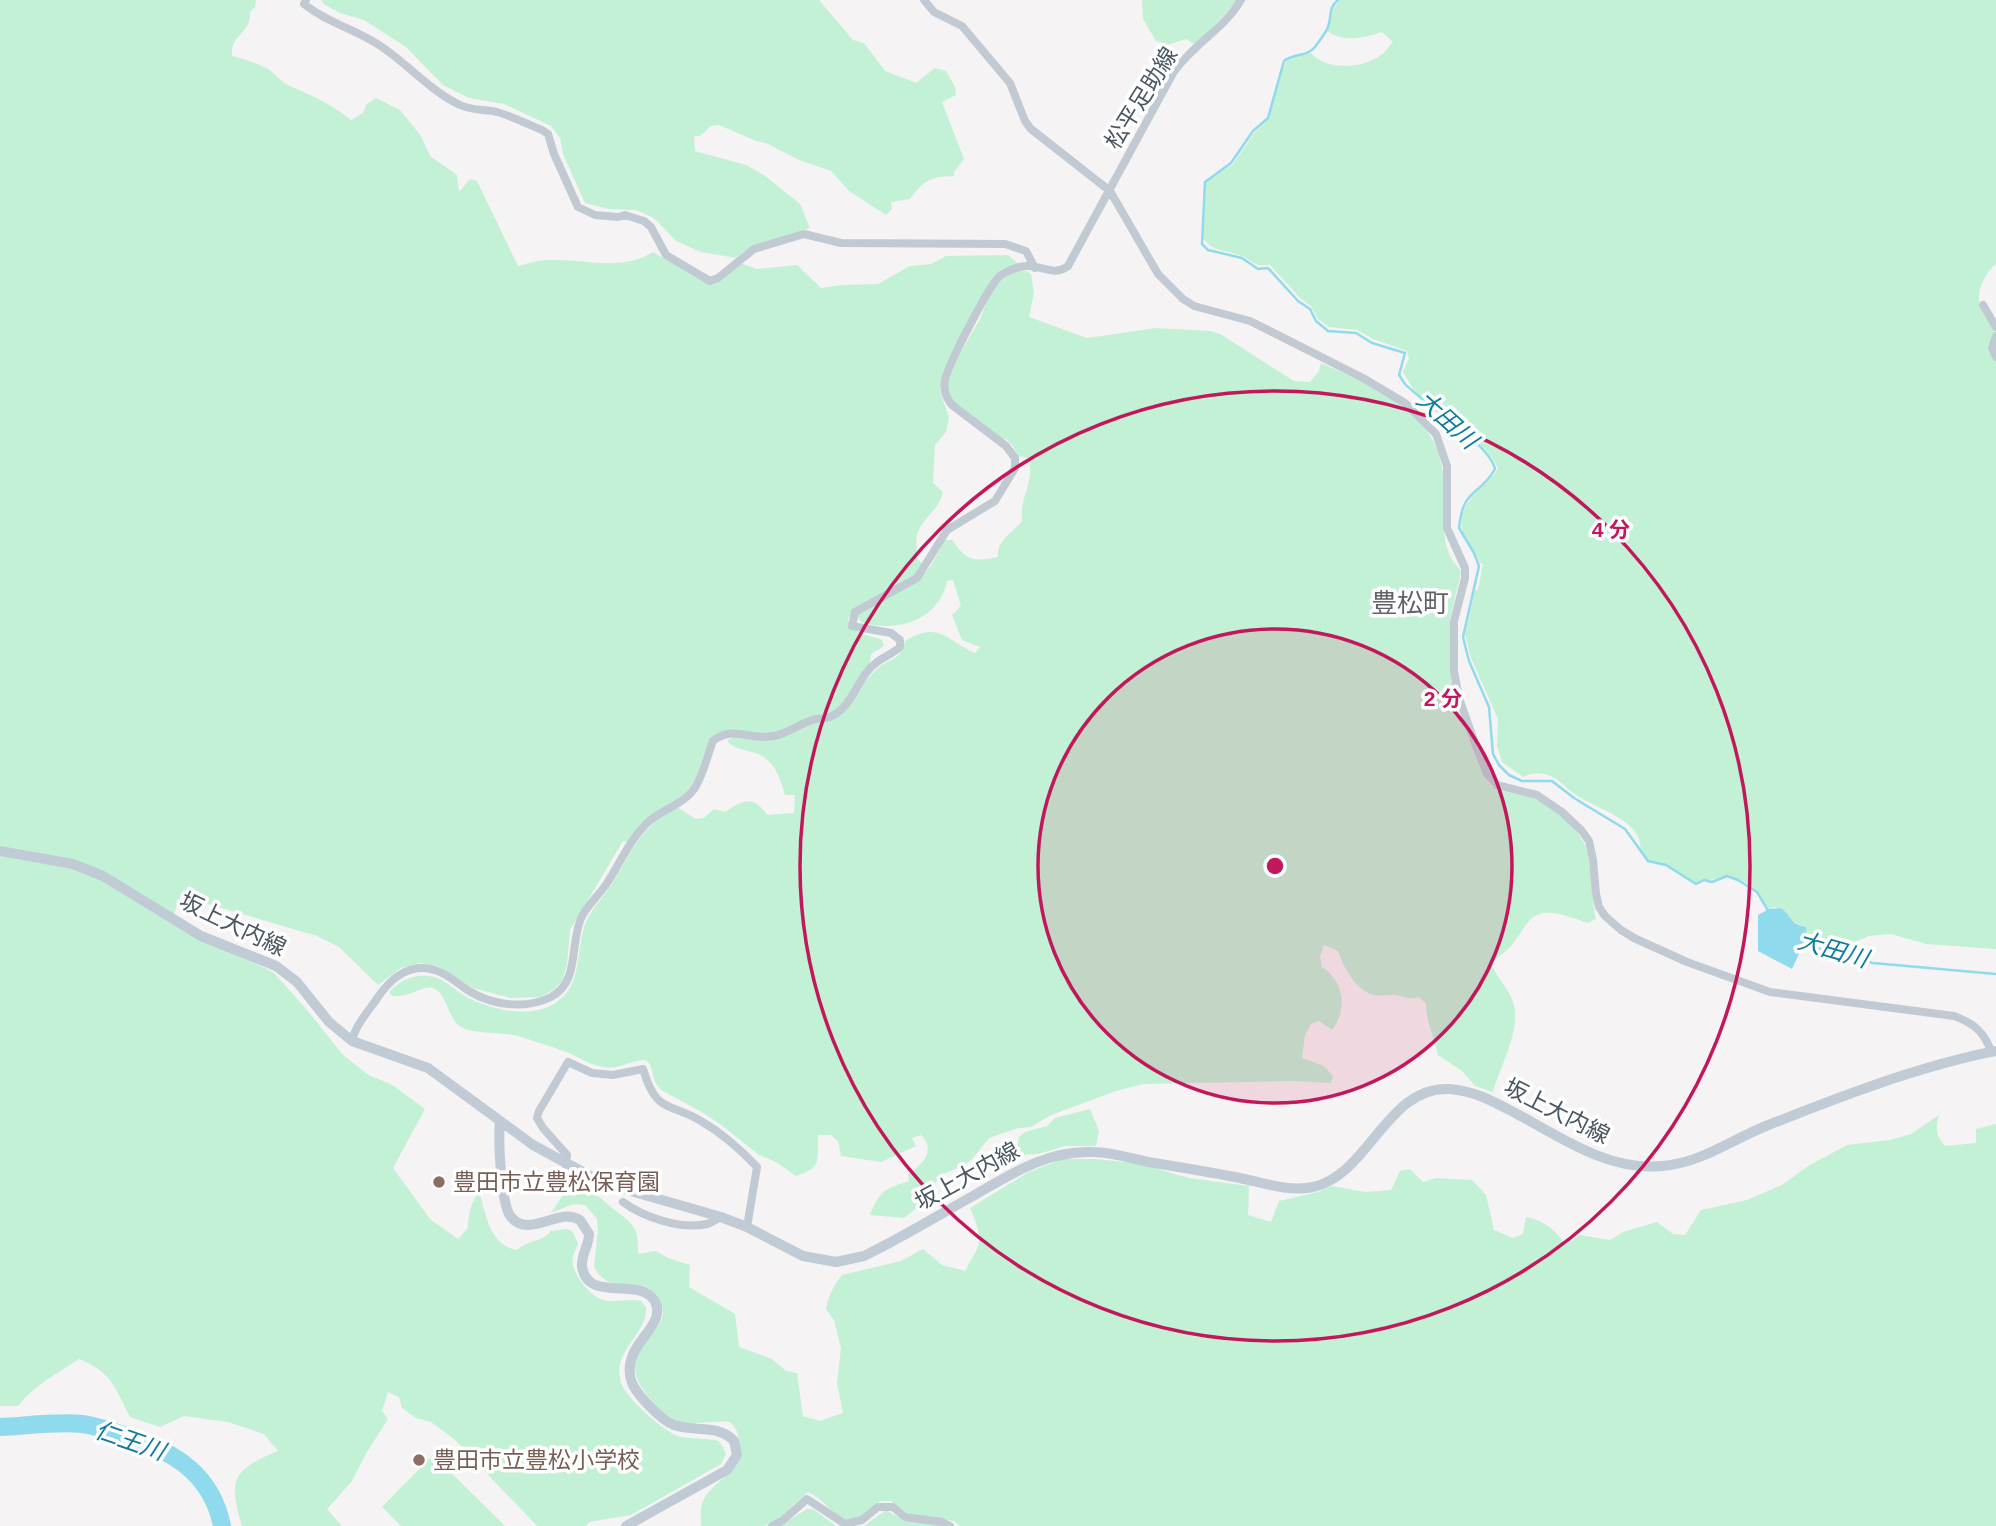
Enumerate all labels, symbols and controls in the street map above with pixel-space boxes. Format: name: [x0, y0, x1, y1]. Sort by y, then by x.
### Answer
street label: 松平足助線: [1100, 42, 1182, 154]
water label: 大田川: [1412, 386, 1485, 456]
text: 4 分: [1592, 518, 1630, 541]
district label: 豊松町: [1371, 588, 1449, 618]
text: 2 分: [1424, 687, 1462, 710]
centre of rings: [1263, 854, 1287, 878]
street label: 坂上大内線: [176, 887, 290, 961]
water label: 大田川: [1795, 927, 1874, 973]
street label: 坂上大内線: [1500, 1073, 1614, 1149]
street label: 坂上大内線: [910, 1137, 1024, 1215]
place label: 豊田市立豊松保育園: [453, 1169, 660, 1195]
marker: 豊田市立豊松保育園: [431, 1174, 447, 1190]
water label: 仁王川: [92, 1416, 171, 1466]
place label: 豊田市立豊松小学校: [433, 1447, 640, 1473]
marker: 豊田市立豊松小学校: [411, 1452, 427, 1468]

